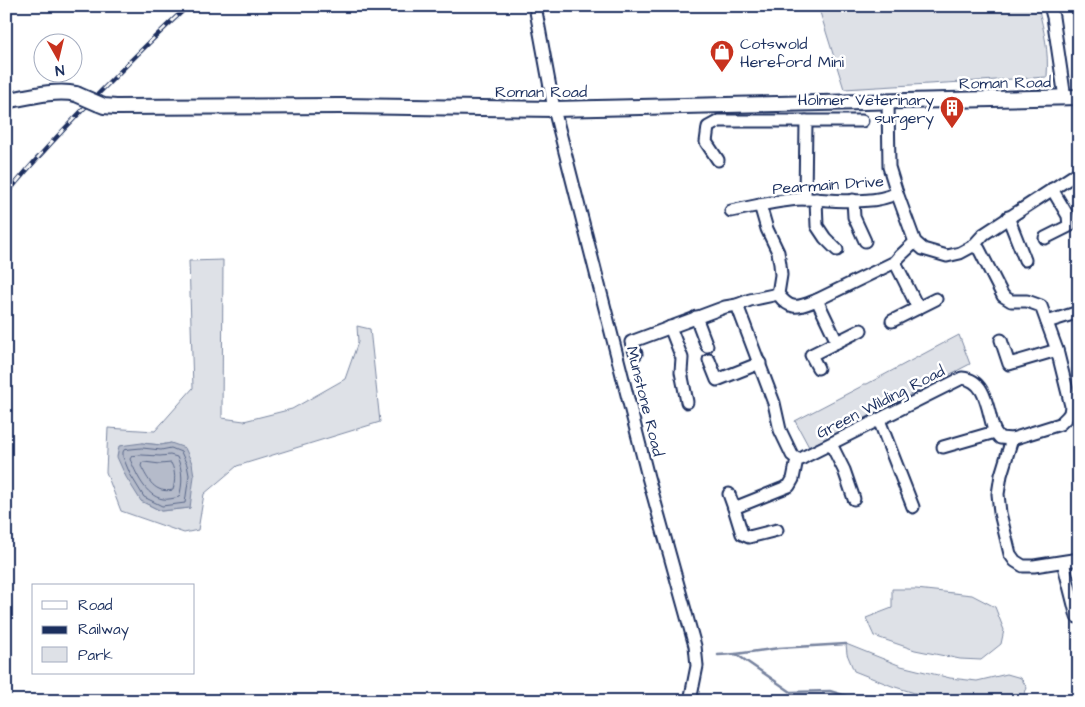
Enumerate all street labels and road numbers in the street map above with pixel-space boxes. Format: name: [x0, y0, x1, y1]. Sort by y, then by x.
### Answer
street label: Roman Road: [959, 71, 1051, 95]
street label: Roman Road: [495, 81, 587, 103]
street label: Pearmain Drive: [772, 170, 885, 200]
street label: Munstone Road: [621, 344, 669, 459]
street label: Green Wilding Road: [812, 360, 949, 445]

